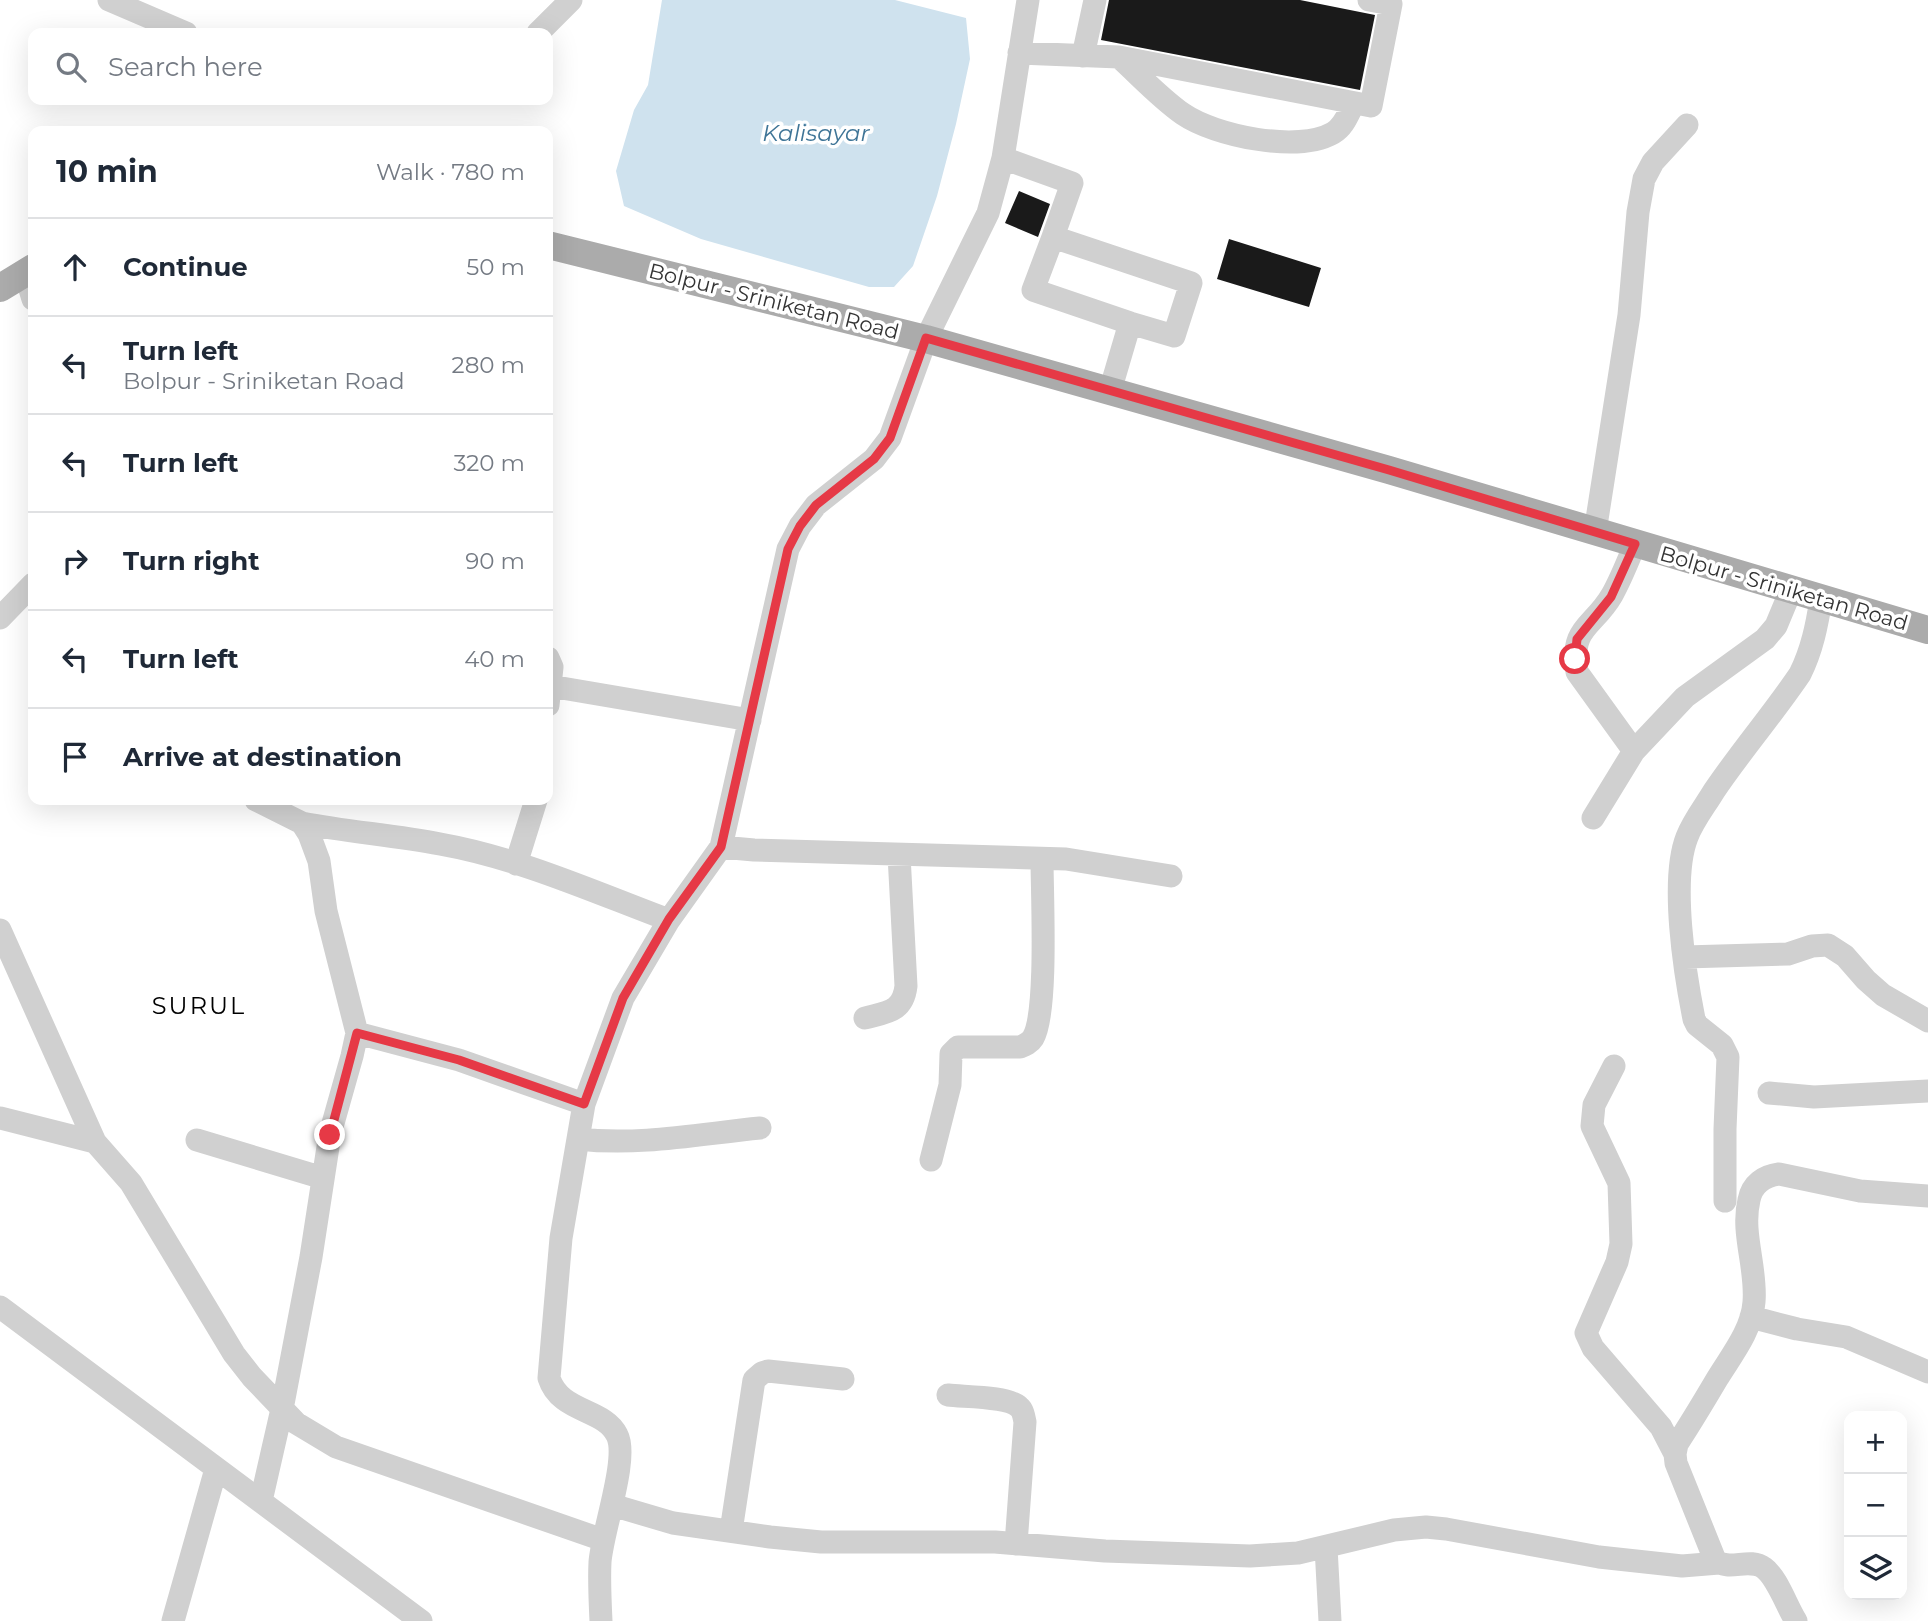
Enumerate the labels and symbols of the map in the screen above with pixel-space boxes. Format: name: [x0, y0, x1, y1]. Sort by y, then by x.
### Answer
water label: Kalisayar: [762, 119, 870, 147]
street label: Bolpur - Sriniketan Road: [646, 258, 902, 344]
street label: Bolpur - Sriniketan Road: [1657, 541, 1911, 635]
route start: [1559, 643, 1590, 674]
district label: SURUL: [152, 991, 246, 1020]
route end: [314, 1119, 345, 1150]

